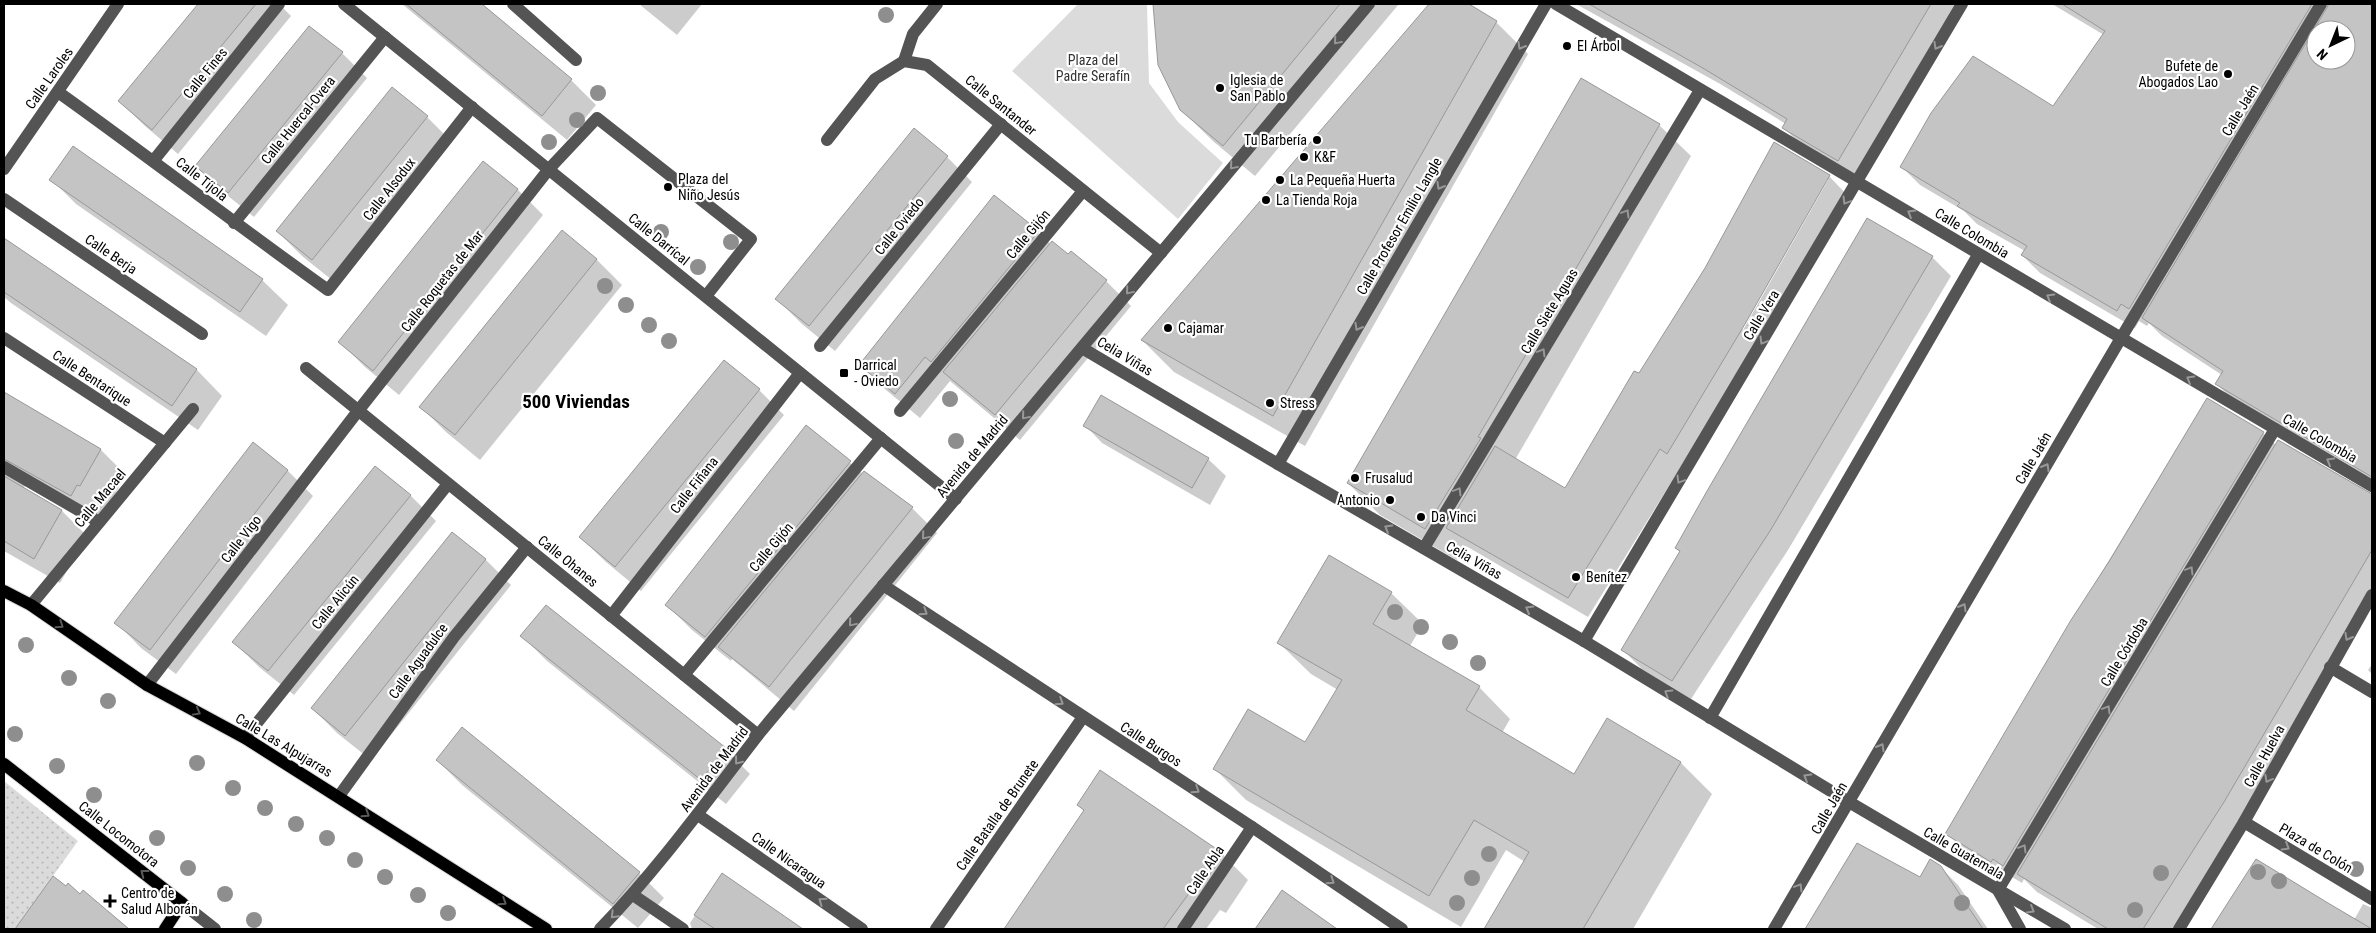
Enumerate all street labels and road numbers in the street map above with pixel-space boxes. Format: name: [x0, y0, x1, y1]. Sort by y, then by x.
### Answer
street label: Calle Laroles: [22, 44, 76, 112]
street label: Calle Fines: [180, 44, 230, 102]
street label: Calle Santander: [962, 71, 1040, 139]
street label: Calle Huercal-Overa: [258, 73, 338, 167]
street label: Calle Jaén: [2218, 81, 2262, 139]
street label: Calle Tíjola: [173, 154, 231, 204]
street label: Calle Alsodux: [359, 154, 419, 224]
street label: Calle Profesor Emilio Langle: [1353, 154, 1445, 297]
street label: Calle Oviedo: [871, 194, 927, 258]
street label: Calle Colombia: [1932, 205, 2012, 261]
street label: Calle Gijón: [1003, 206, 1053, 262]
street label: Calle Darrícal: [625, 210, 693, 268]
street label: Calle Roquetas de Mar: [397, 227, 487, 335]
street label: Calle Berja: [82, 231, 140, 277]
street label: Calle Siete Aguas: [1517, 265, 1581, 357]
street label: Calle Vera: [1740, 287, 1782, 343]
street label: Celia Viñas: [1094, 333, 1156, 379]
street label: Calle Bentarique: [50, 347, 135, 410]
street label: Calle Colombia: [2280, 410, 2360, 466]
street label: Avenida de Madrid: [933, 412, 1011, 500]
street label: Calle Jaén: [2012, 429, 2054, 487]
street label: Calle Fiñana: [667, 453, 721, 517]
street label: Calle Macael: [71, 466, 129, 530]
street label: Calle Vigo: [218, 512, 264, 566]
street label: Calle Gijón: [746, 519, 796, 575]
street label: Calle Ohanes: [535, 532, 601, 590]
street label: Celia Viñas: [1443, 538, 1505, 582]
street label: Calle Alicún: [308, 572, 362, 632]
street label: Calle Córdoba: [2097, 615, 2151, 689]
street label: Calle Aguadulce: [385, 620, 451, 702]
street label: Calle Las Alpujarras: [233, 710, 335, 780]
street label: Calle Burgos: [1117, 718, 1185, 770]
street label: Calle Huelva: [2240, 722, 2288, 790]
street label: Avenida de Madrid: [677, 723, 751, 815]
street label: Calle Batalla de Brunete: [953, 756, 1042, 874]
street label: Calle Jaén: [1808, 779, 1850, 837]
street label: Calle Locomotora: [76, 798, 162, 870]
street label: Plaza de Colón: [2277, 820, 2355, 876]
street label: Calle Guatemala: [1921, 823, 2007, 883]
street label: Calle Nicaragua: [749, 829, 829, 891]
street label: Calle Abla: [1183, 842, 1227, 898]

